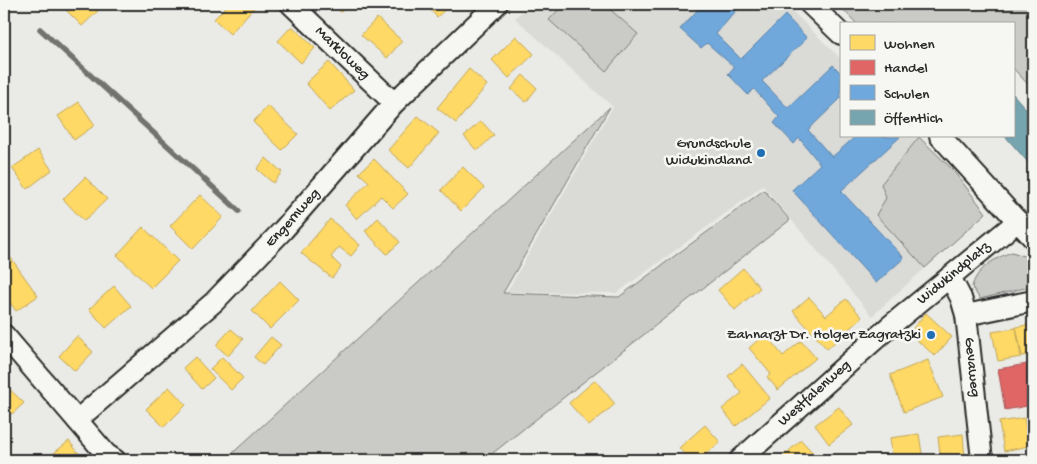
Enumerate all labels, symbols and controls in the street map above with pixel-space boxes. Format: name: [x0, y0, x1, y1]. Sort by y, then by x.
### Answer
legend: [840, 22, 1014, 138]
street label: Markloweg: [311, 23, 374, 84]
text: Wohnen: [884, 36, 935, 54]
text: Handel: [884, 60, 928, 78]
text: Schulen: [884, 86, 929, 104]
text: Öffentlich: [884, 110, 943, 128]
place label: Grundschule Widukindland: [666, 135, 752, 170]
marker: Grundschule Widukindland: [755, 147, 767, 159]
street label: Engernweg: [262, 185, 324, 251]
street label: Widukindplatz: [914, 238, 995, 309]
place label: Zahnarzt Dr. Holger Zagratzki: [727, 326, 921, 344]
marker: Zahnarzt Dr. Holger Zagratzki: [925, 329, 937, 341]
street label: Gevaweg: [960, 336, 984, 398]
street label: Westfalenweg: [775, 356, 855, 430]

